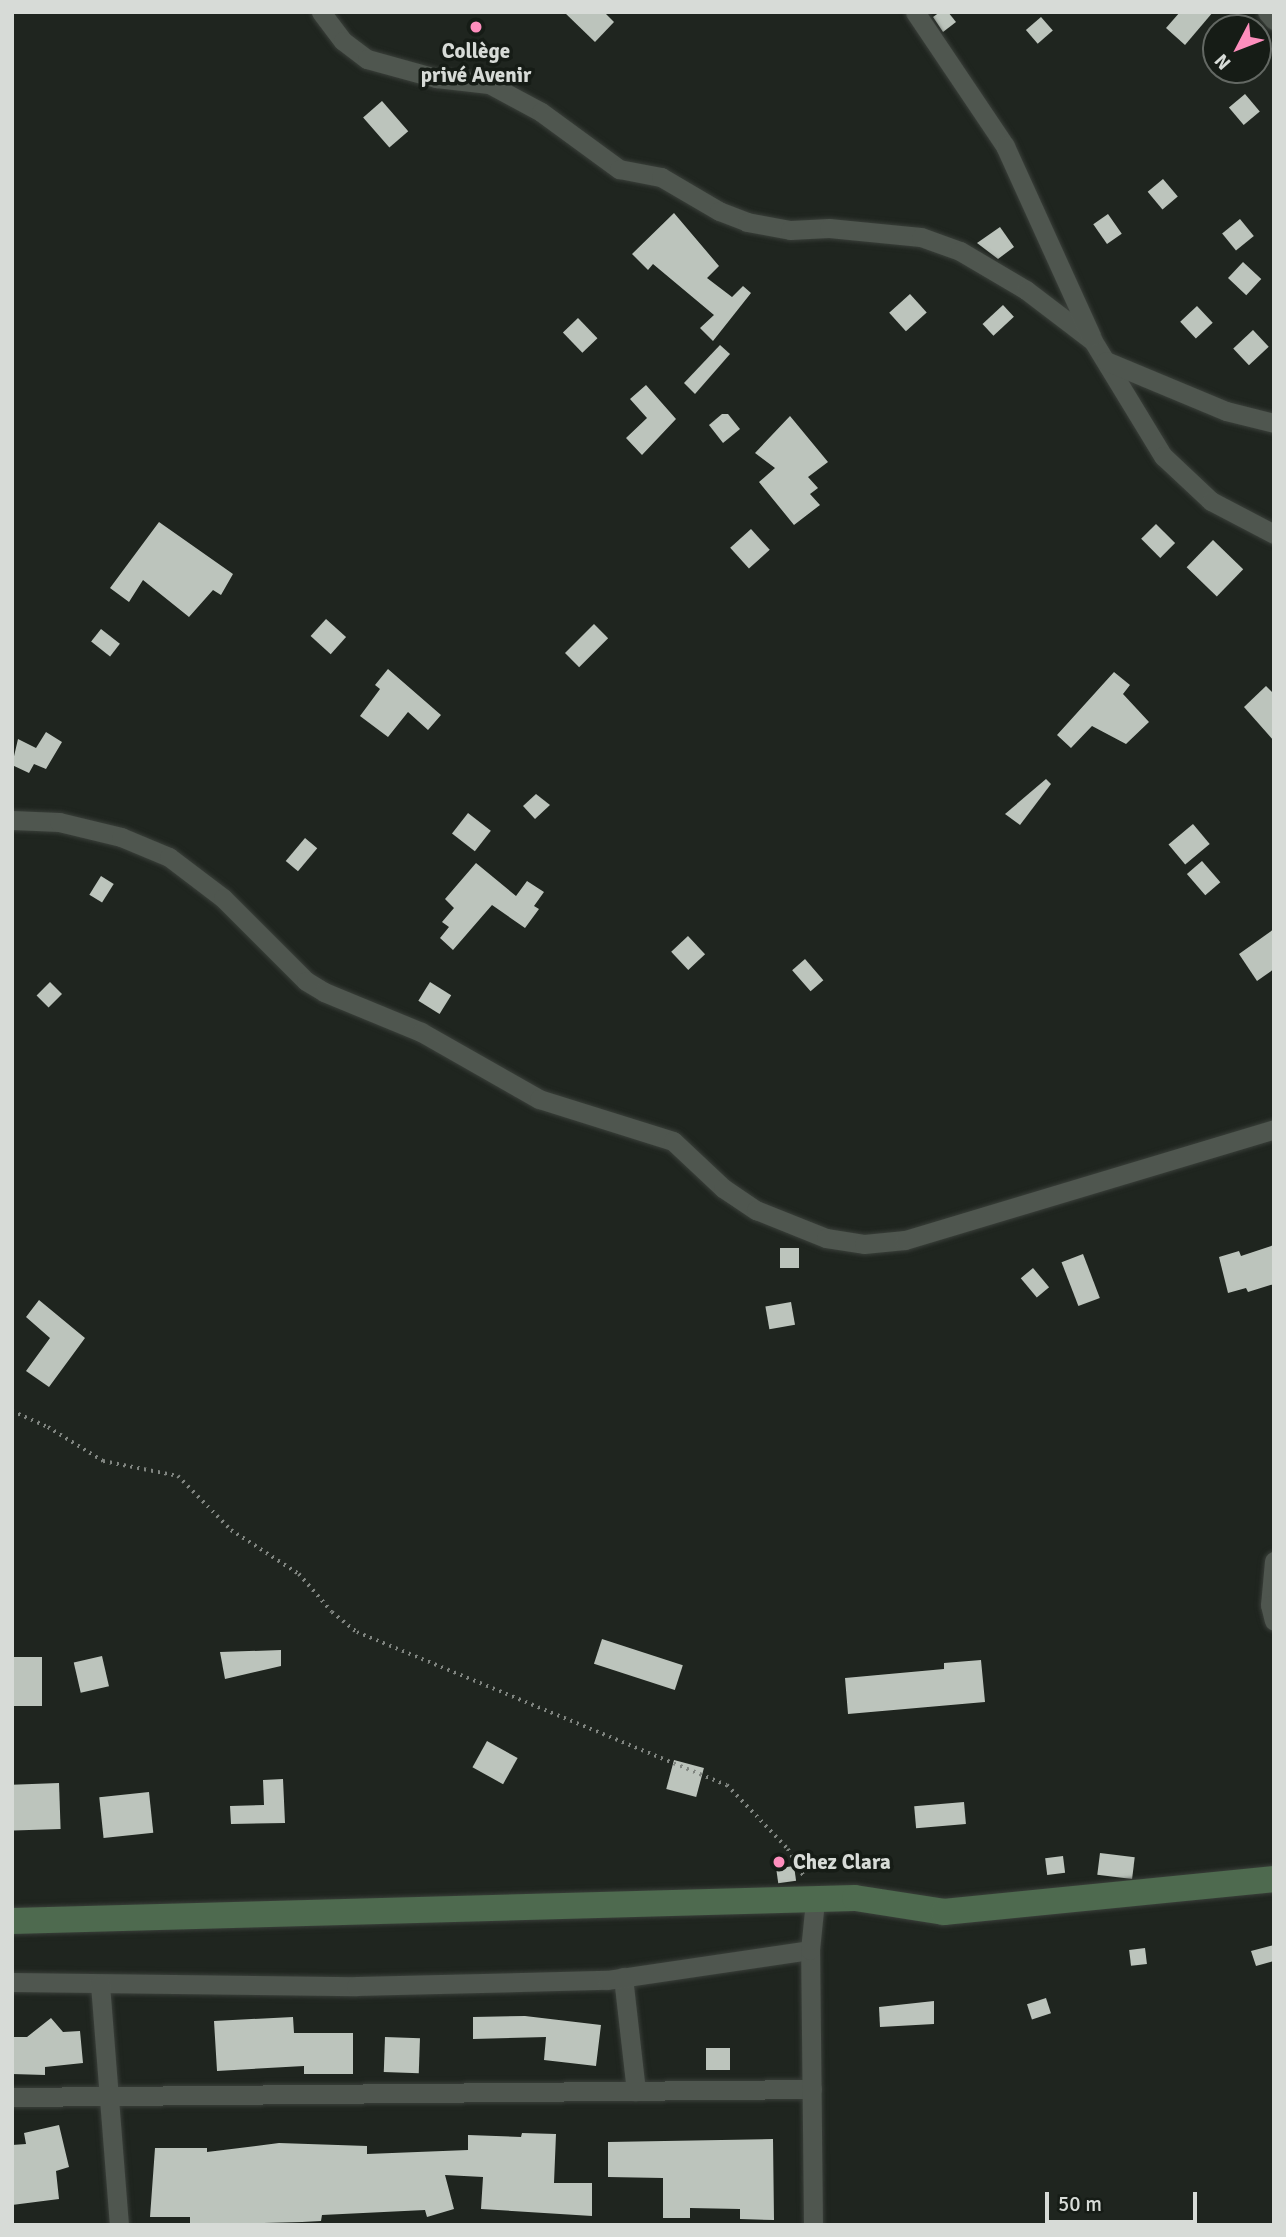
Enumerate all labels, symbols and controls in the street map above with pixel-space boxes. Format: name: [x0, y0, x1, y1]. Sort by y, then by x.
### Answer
north arrow: [1202, 14, 1272, 84]
marker: Collège privé Avenir: [468, 19, 484, 35]
place label: Collège privé Avenir: [421, 38, 531, 88]
text: N: [1210, 49, 1236, 75]
place label: Chez Clara: [793, 1849, 891, 1875]
marker: Chez Clara: [771, 1854, 787, 1870]
scale bar: [1048, 2178, 1200, 2222]
text: 50 m: [1058, 2191, 1102, 2217]

